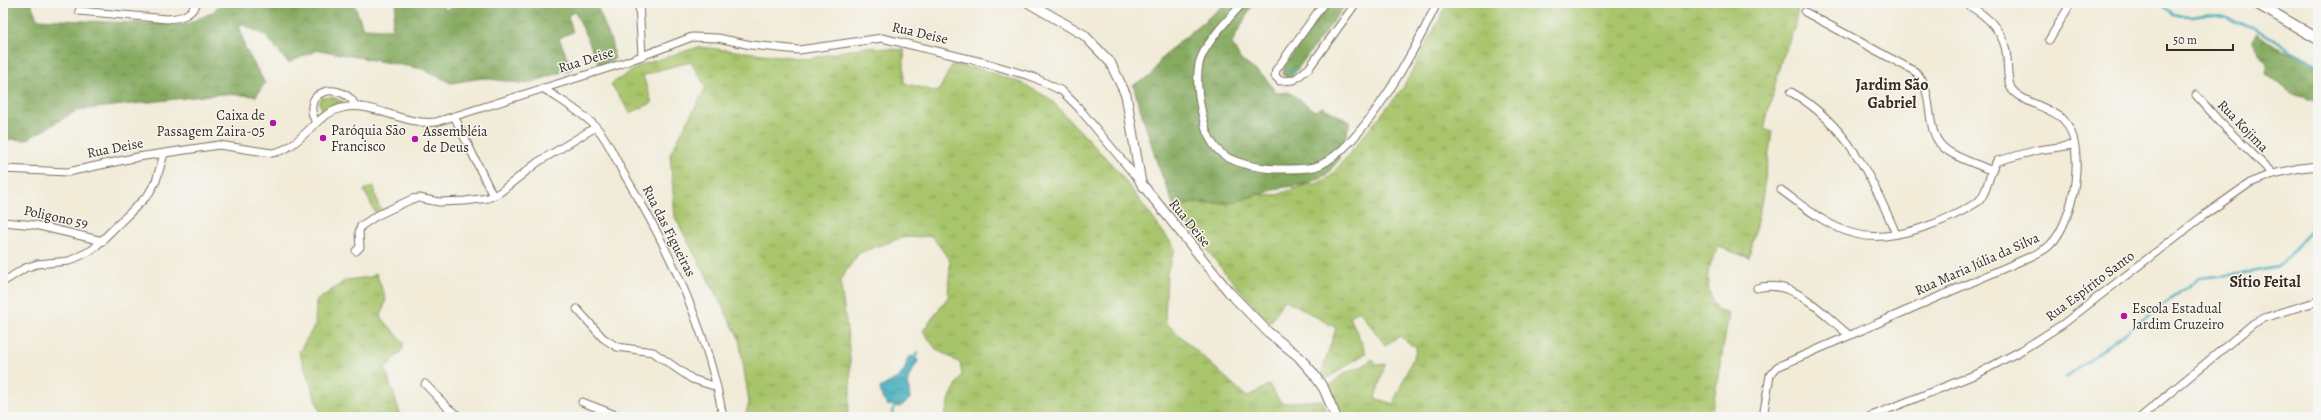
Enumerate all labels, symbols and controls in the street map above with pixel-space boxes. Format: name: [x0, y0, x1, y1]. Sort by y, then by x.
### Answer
street label: Rua Deise: [890, 17, 950, 49]
scale bar: [2167, 26, 2233, 52]
text: 50 m: [2173, 32, 2197, 48]
street label: Rua Deise: [556, 43, 616, 77]
district label: Jardim São Gabriel: [1856, 74, 1928, 114]
street label: Rua Kojima: [2213, 96, 2273, 157]
place label: Caixa de Passagem Zaira-05: [157, 106, 265, 141]
marker: Caixa de Passagem Zaira-05: [268, 118, 278, 128]
place label: Paróquia São Francisco: [331, 121, 406, 156]
place label: Assembléia de Deus: [422, 122, 488, 157]
street label: Rua Deise: [85, 133, 145, 163]
marker: Paróquia São Francisco: [318, 133, 328, 143]
marker: Assembléia de Deus: [410, 134, 420, 144]
street label: Rua das Figueiras: [638, 182, 700, 280]
street label: Rua Deise: [1165, 195, 1215, 251]
street label: Poligono 59: [22, 201, 90, 233]
street label: Rua Maria Júlia da Silva: [1912, 228, 2043, 300]
street label: Rua Espírito Santo: [2042, 246, 2138, 326]
district label: Sítio Feital: [2229, 271, 2301, 293]
place label: Escola Estadual Jardim Cruzeiro: [2132, 299, 2224, 334]
marker: Escola Estadual Jardim Cruzeiro: [2119, 311, 2129, 321]

